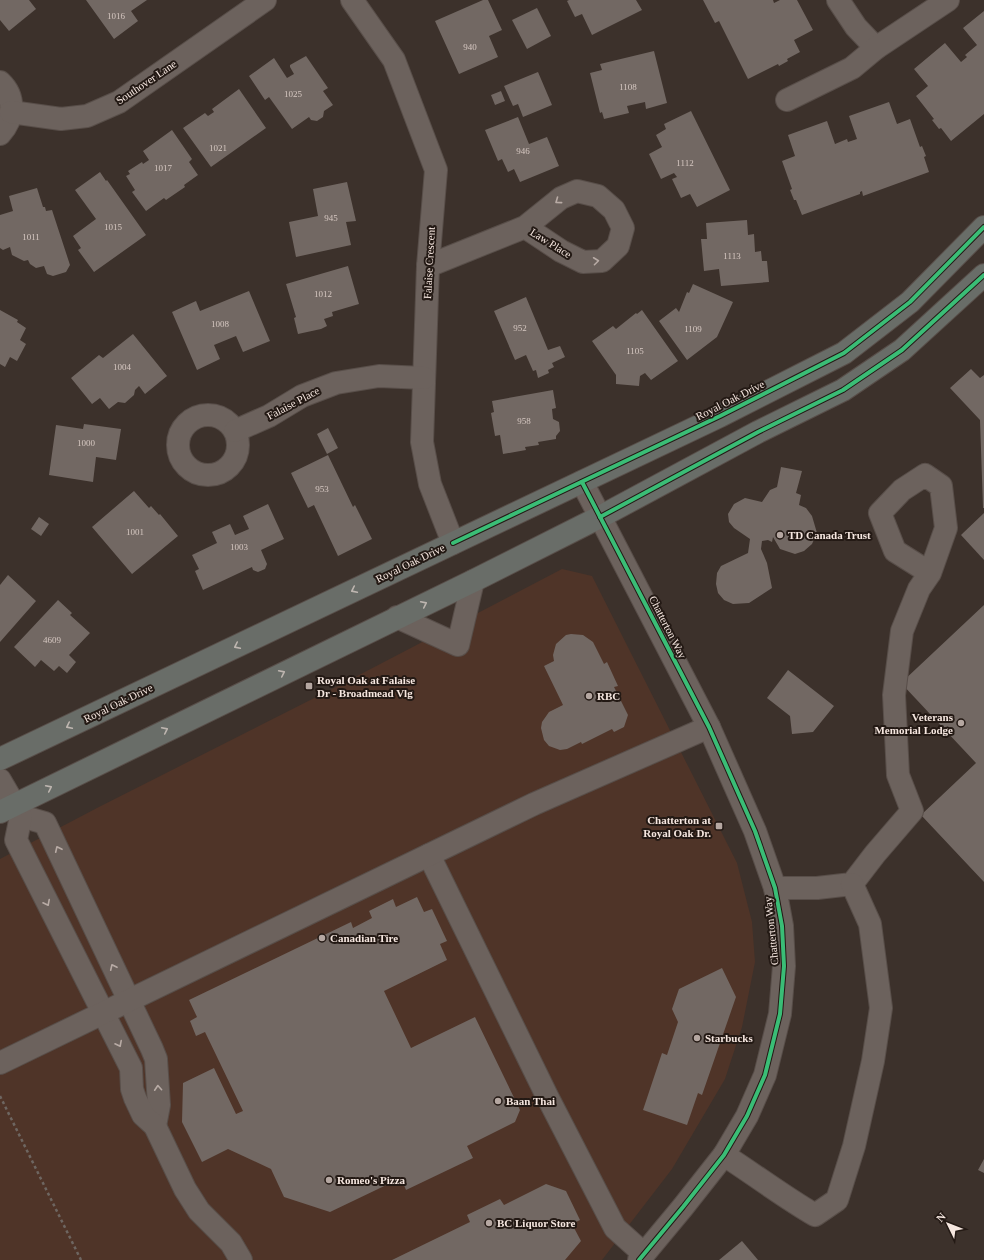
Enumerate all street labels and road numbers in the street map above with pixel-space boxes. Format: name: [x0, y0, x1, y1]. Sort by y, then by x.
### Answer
street label: Southover Lane: [114, 57, 178, 107]
street label: Law Place: [528, 226, 574, 260]
street label: Falaise Crescent: [421, 227, 437, 299]
street label: Royal Oak Drive: [694, 378, 766, 422]
street label: Falaise Place: [265, 384, 321, 422]
street label: Royal Oak Drive: [374, 541, 447, 585]
street label: Chatterton Way: [647, 594, 689, 661]
street label: Royal Oak Drive: [82, 681, 155, 725]
street label: Chatterton Way: [761, 896, 781, 966]

